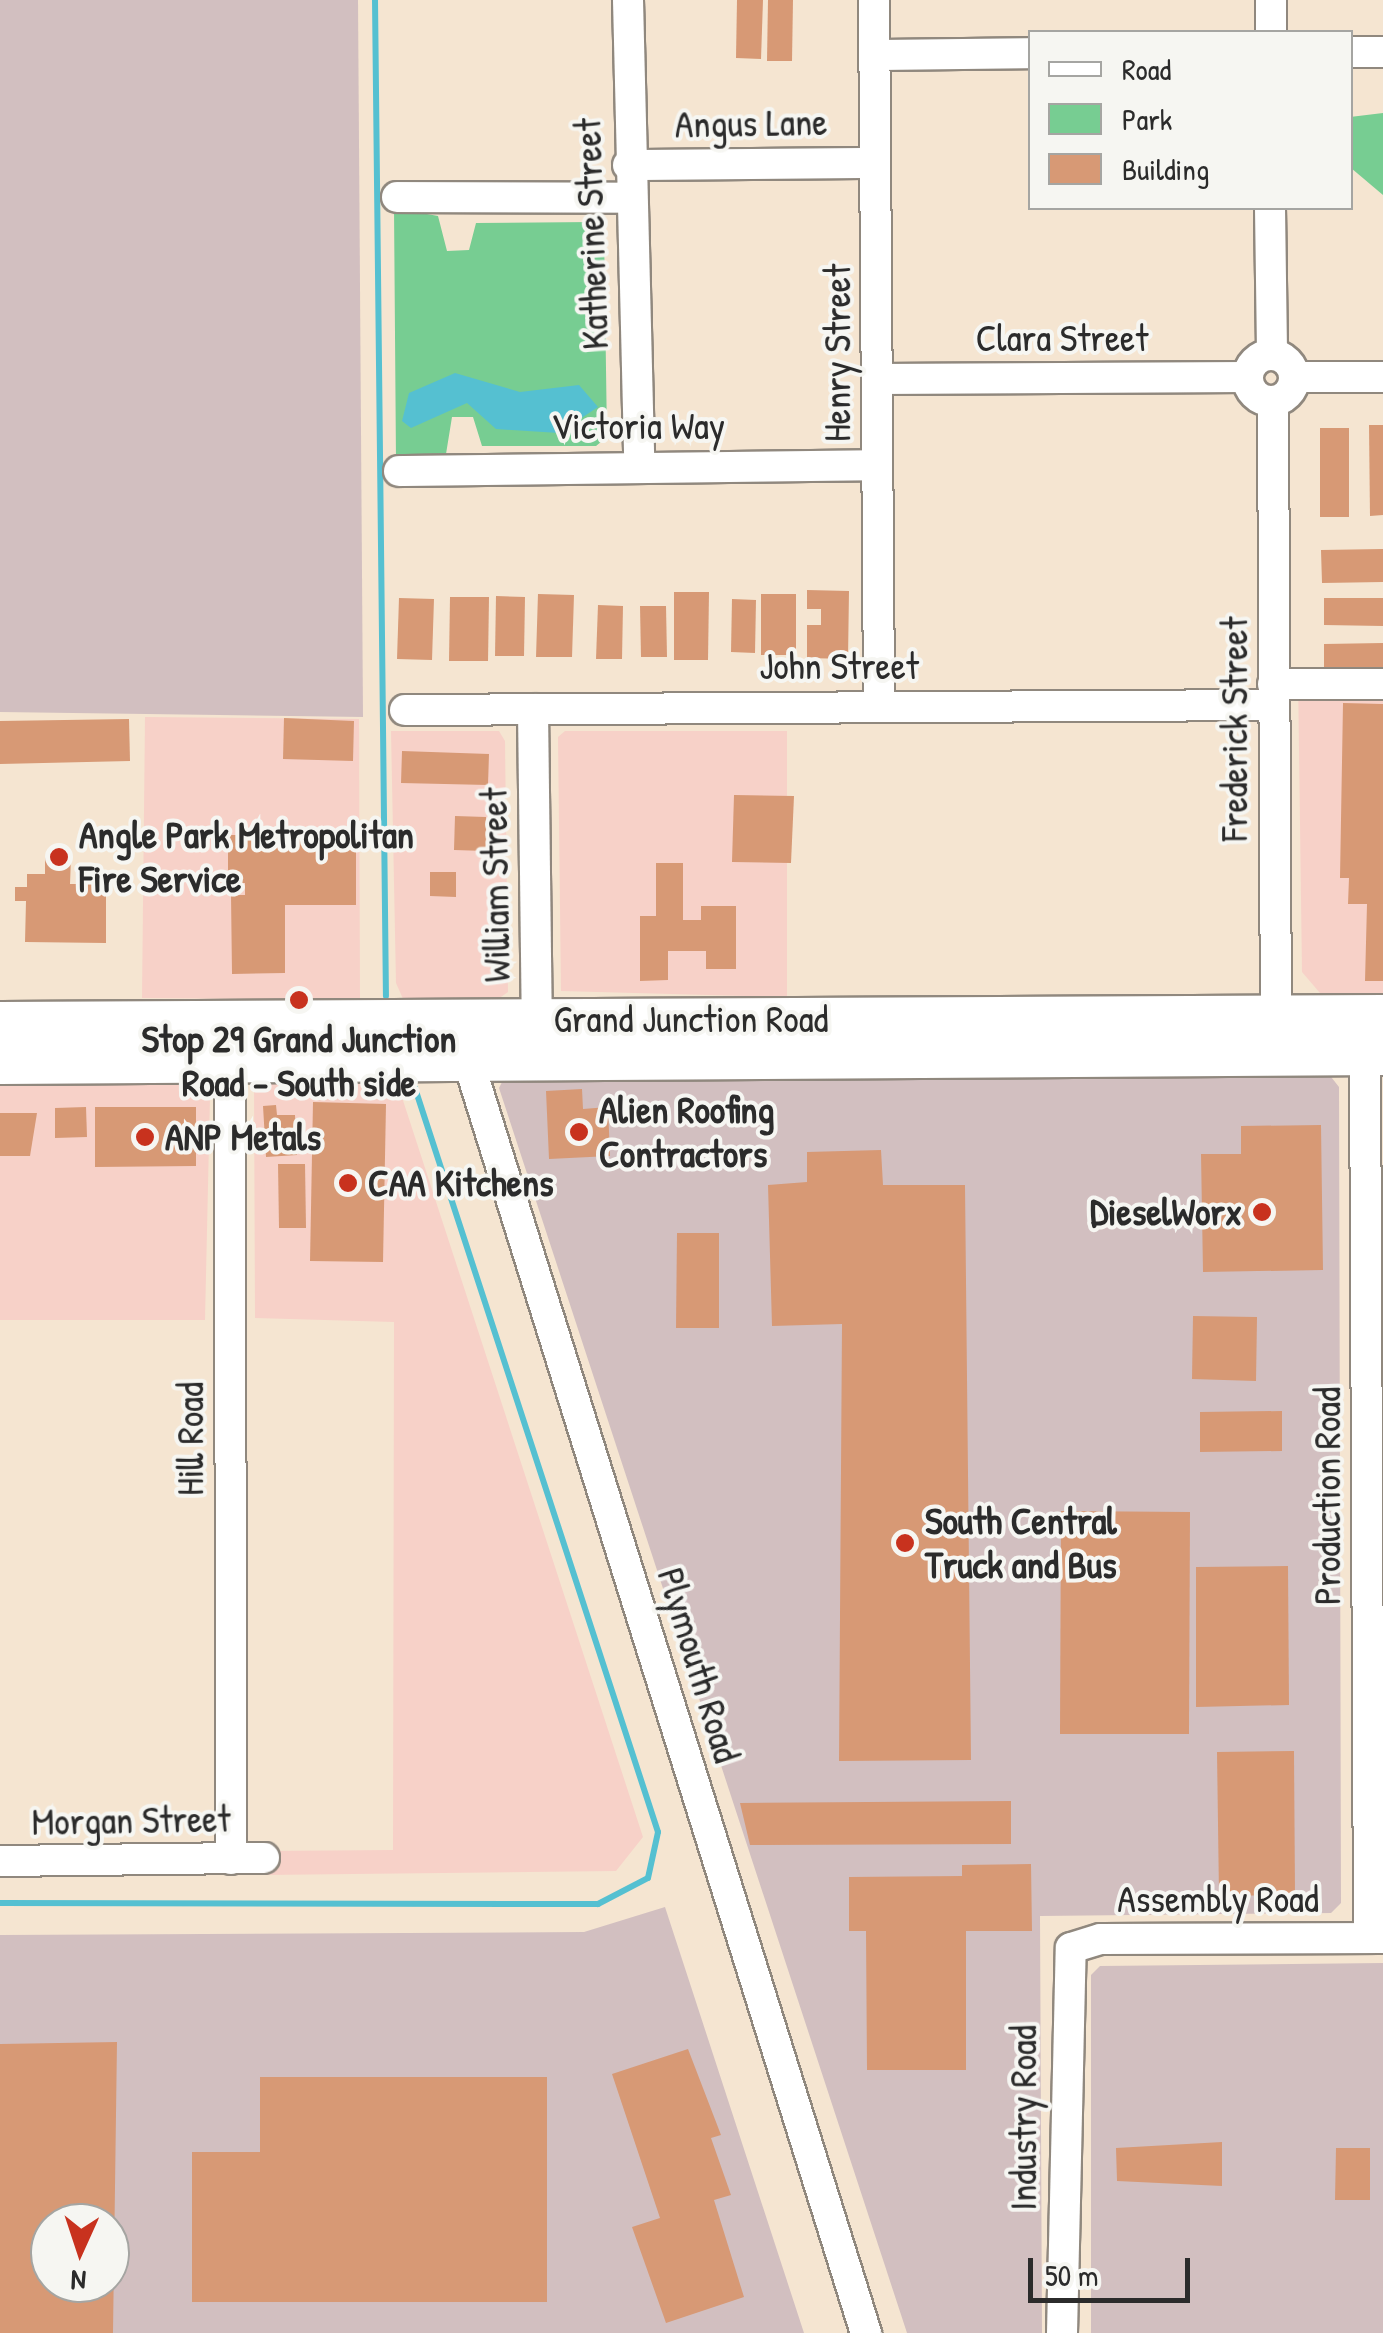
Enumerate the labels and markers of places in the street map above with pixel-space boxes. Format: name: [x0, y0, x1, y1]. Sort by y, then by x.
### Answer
place label: Angle Park Metropolitan Fire Service: [79, 812, 414, 902]
marker: Angle Park Metropolitan Fire Service: [48, 846, 70, 868]
marker: Stop 29 Grand Junction Road - South side: [288, 989, 310, 1011]
place label: Stop 29 Grand Junction Road - South side: [141, 1016, 457, 1106]
place label: Alien Roofing Contractors: [599, 1087, 774, 1176]
place label: ANP Metals: [165, 1114, 321, 1160]
marker: Alien Roofing Contractors: [568, 1121, 590, 1143]
marker: ANP Metals: [134, 1126, 156, 1148]
place label: CAA Kitchens: [368, 1160, 554, 1206]
marker: CAA Kitchens: [337, 1172, 359, 1194]
place label: DieselWorx: [1090, 1189, 1242, 1235]
marker: DieselWorx: [1251, 1201, 1273, 1223]
place label: South Central Truck and Bus: [925, 1498, 1117, 1588]
marker: South Central Truck and Bus: [894, 1532, 916, 1554]

